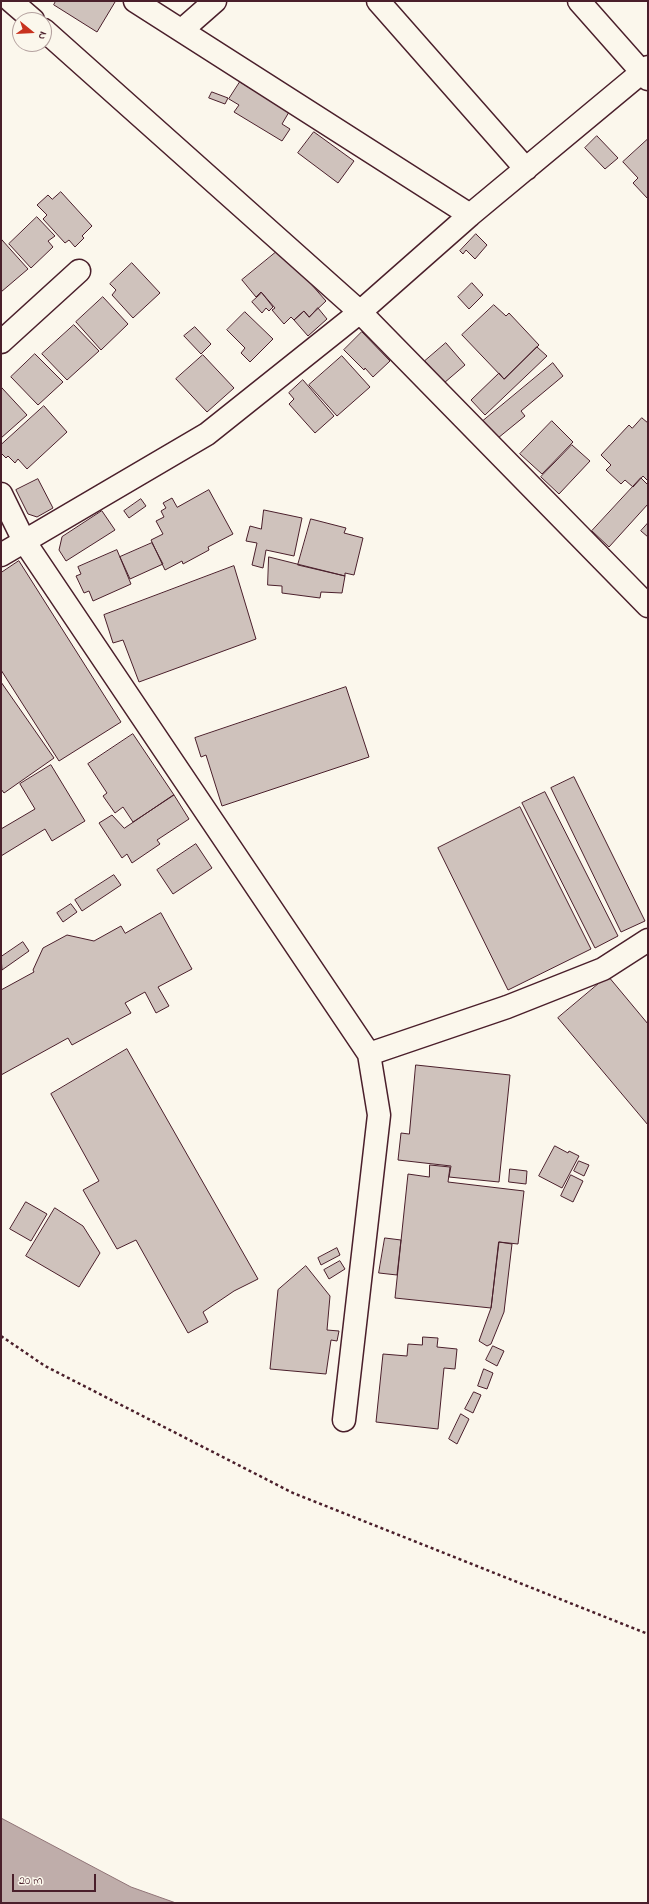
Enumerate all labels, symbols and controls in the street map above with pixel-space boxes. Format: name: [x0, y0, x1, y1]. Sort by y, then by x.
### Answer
north arrow: [12, 12, 52, 52]
text: N: [34, 29, 51, 41]
scale bar: [14, 1866, 98, 1892]
text: 20 m: [19, 1872, 42, 1890]

